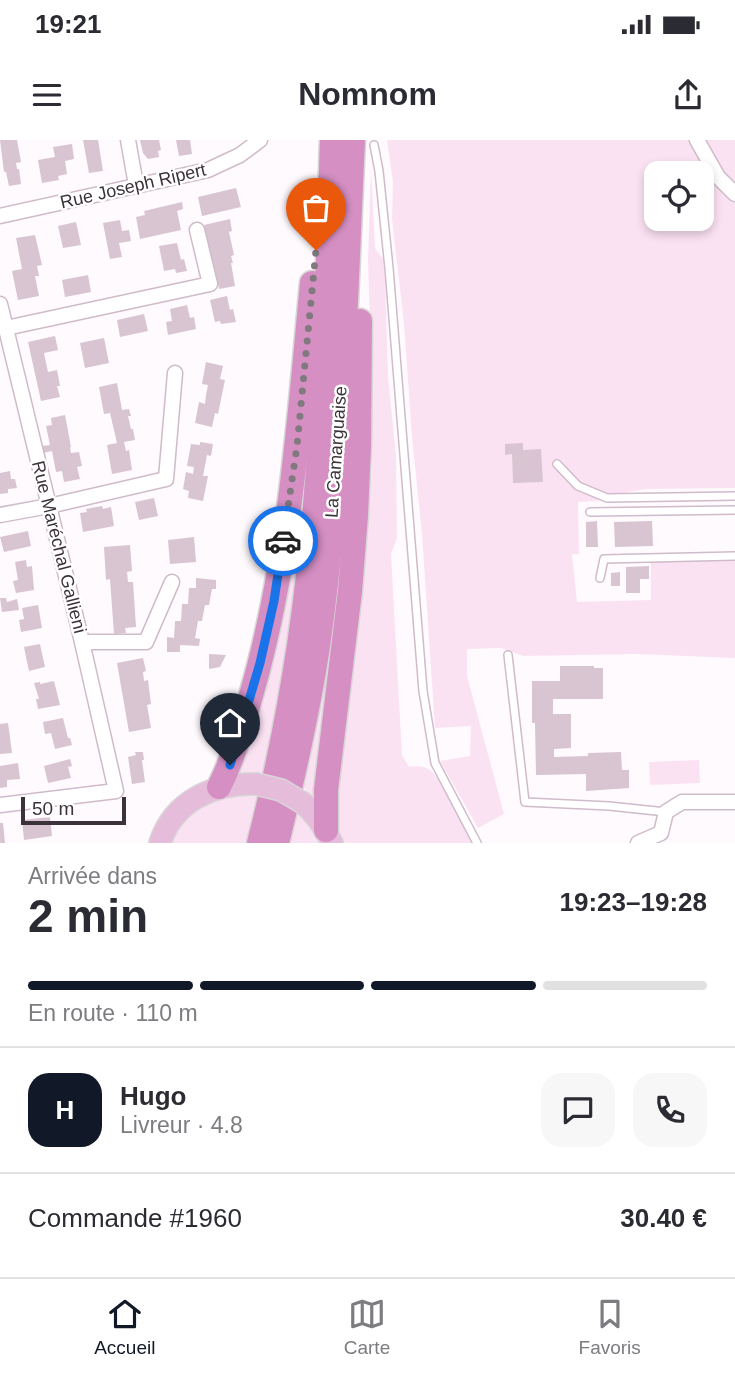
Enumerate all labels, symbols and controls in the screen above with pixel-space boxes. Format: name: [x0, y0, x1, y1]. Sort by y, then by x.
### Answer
text: 19:21: [35, 9, 102, 39]
icon: menu: [28, 76, 66, 114]
text: Nomnom: [298, 76, 437, 112]
icon: share: [669, 76, 707, 114]
street label: Rue Joseph Ripert: [58, 159, 208, 213]
map controls: [644, 161, 714, 231]
button: locate: [644, 161, 714, 231]
pin: [286, 178, 346, 250]
icon: bag: [297, 189, 335, 227]
street label: La Camarguaise: [321, 385, 351, 519]
street label: Rue Maréchal Gallieni: [28, 459, 90, 635]
courier: [248, 506, 318, 576]
icon: car: [264, 522, 302, 560]
pin: [200, 693, 260, 765]
icon: home: [211, 704, 249, 742]
scale bar: [21, 794, 126, 826]
text: 50 m: [32, 798, 74, 819]
text: Arrivée dans: [28, 863, 157, 889]
text: 19:23–19:28: [560, 887, 707, 917]
text: 2 min: [28, 890, 148, 942]
text: En route · 110 m: [28, 1000, 198, 1026]
button: chat: [541, 1073, 615, 1147]
button: phone: [633, 1073, 707, 1147]
text: Hugo: [120, 1081, 186, 1111]
text: H: [56, 1095, 74, 1125]
text: Livreur · 4.8: [120, 1112, 243, 1138]
text: Commande #1960: [28, 1203, 242, 1233]
text: 30.40 €: [620, 1203, 707, 1233]
tab: Accueil: [94, 1295, 155, 1359]
tab: Carte: [344, 1295, 390, 1359]
tab: Favoris: [579, 1295, 641, 1359]

